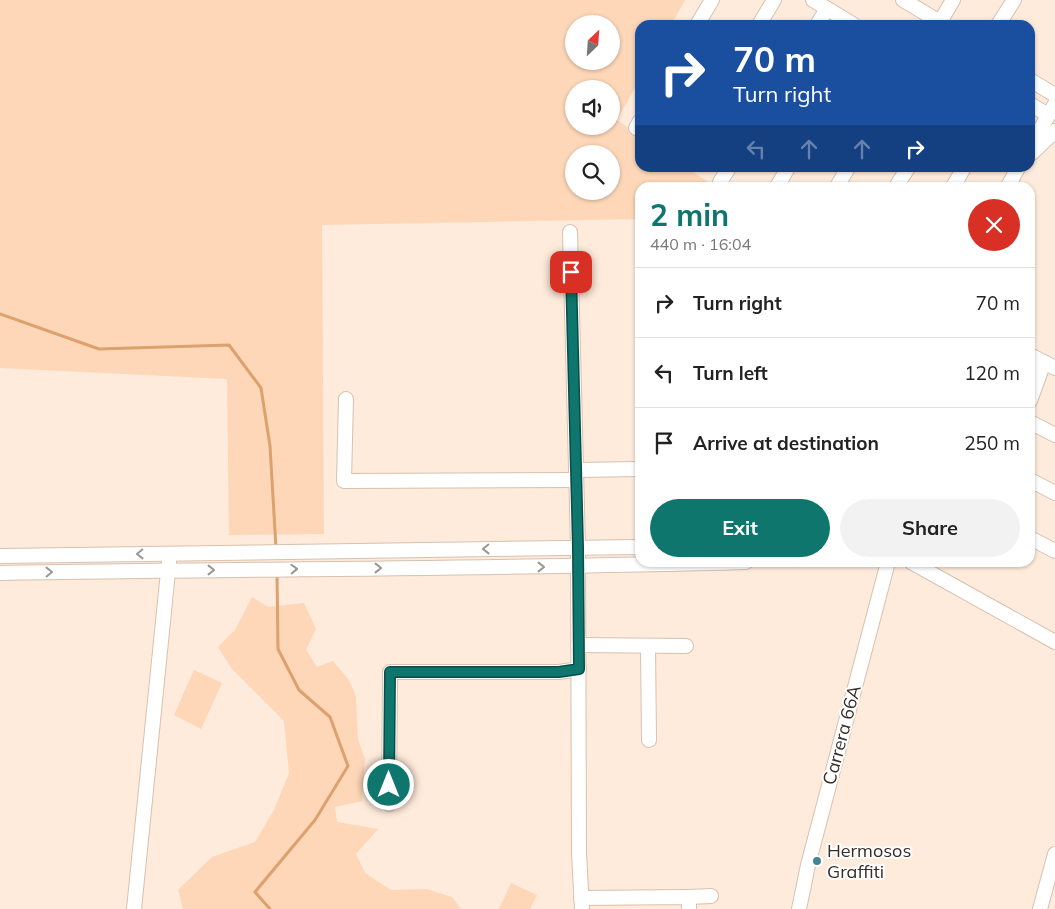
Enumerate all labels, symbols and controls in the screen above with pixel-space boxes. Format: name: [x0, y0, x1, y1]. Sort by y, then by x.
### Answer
north arrow: [565, 15, 620, 70]
map controls: [565, 15, 620, 200]
text: 70 m: [733, 37, 816, 81]
icon: right: [650, 40, 715, 105]
button: sound: [565, 80, 620, 135]
text: Turn right: [733, 80, 831, 108]
icon: left: [742, 135, 770, 163]
icon: ahead: [795, 135, 823, 163]
icon: ahead: [848, 135, 876, 163]
icon: right: [901, 135, 929, 163]
button: search: [565, 145, 620, 200]
text: 2 min: [650, 196, 729, 234]
button: close: [968, 199, 1020, 251]
text: 440 m · 16:04: [650, 234, 751, 254]
pin: [550, 251, 592, 293]
icon: arrive: [557, 258, 585, 286]
icon: right: [650, 289, 678, 317]
text: Turn right: [693, 291, 782, 315]
text: 70 m: [976, 291, 1020, 315]
icon: left: [650, 359, 678, 387]
text: Turn left: [693, 361, 768, 385]
text: 120 m: [964, 361, 1020, 385]
icon: arrive: [650, 429, 678, 457]
text: Arrive at destination: [693, 431, 879, 455]
text: 250 m: [964, 431, 1020, 455]
button: Exit: [650, 499, 830, 557]
button: Share: [840, 499, 1020, 557]
one-way arrow: [482, 544, 490, 554]
one-way arrow: [136, 549, 144, 559]
one-way arrow: [537, 562, 545, 572]
one-way arrow: [374, 563, 382, 573]
one-way arrow: [291, 564, 299, 574]
one-way arrow: [208, 565, 215, 575]
one-way arrow: [45, 567, 53, 577]
street label: Carrera 66A: [817, 682, 866, 787]
position arrow: [362, 758, 414, 810]
place label: Hermosos Graffiti: [827, 839, 911, 883]
marker: Hermosos Graffiti: [811, 855, 823, 867]

